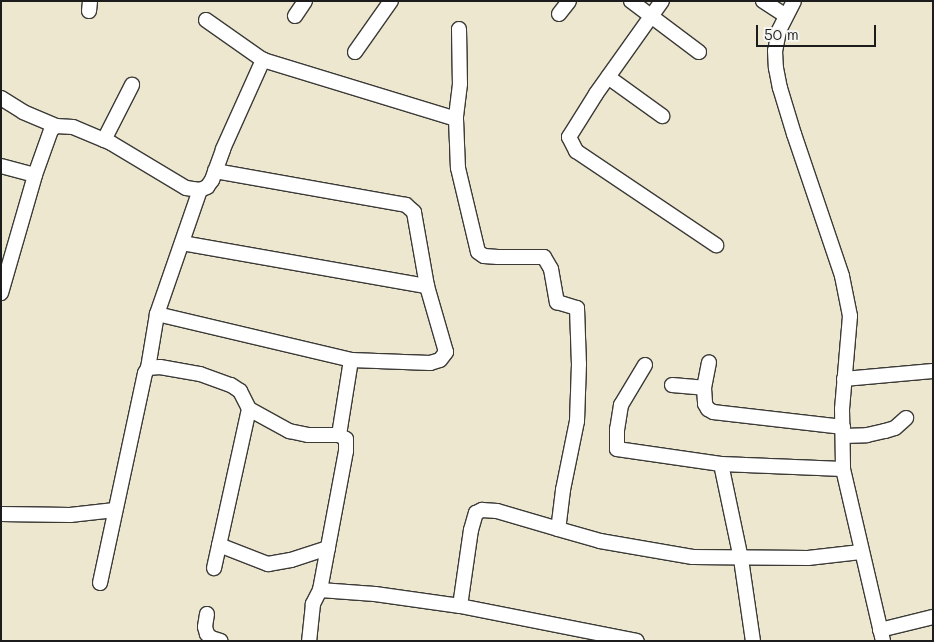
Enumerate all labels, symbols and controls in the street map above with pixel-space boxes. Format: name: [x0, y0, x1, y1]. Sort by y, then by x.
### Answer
scale bar: [759, 15, 879, 47]
text: 50 m: [764, 24, 799, 44]

